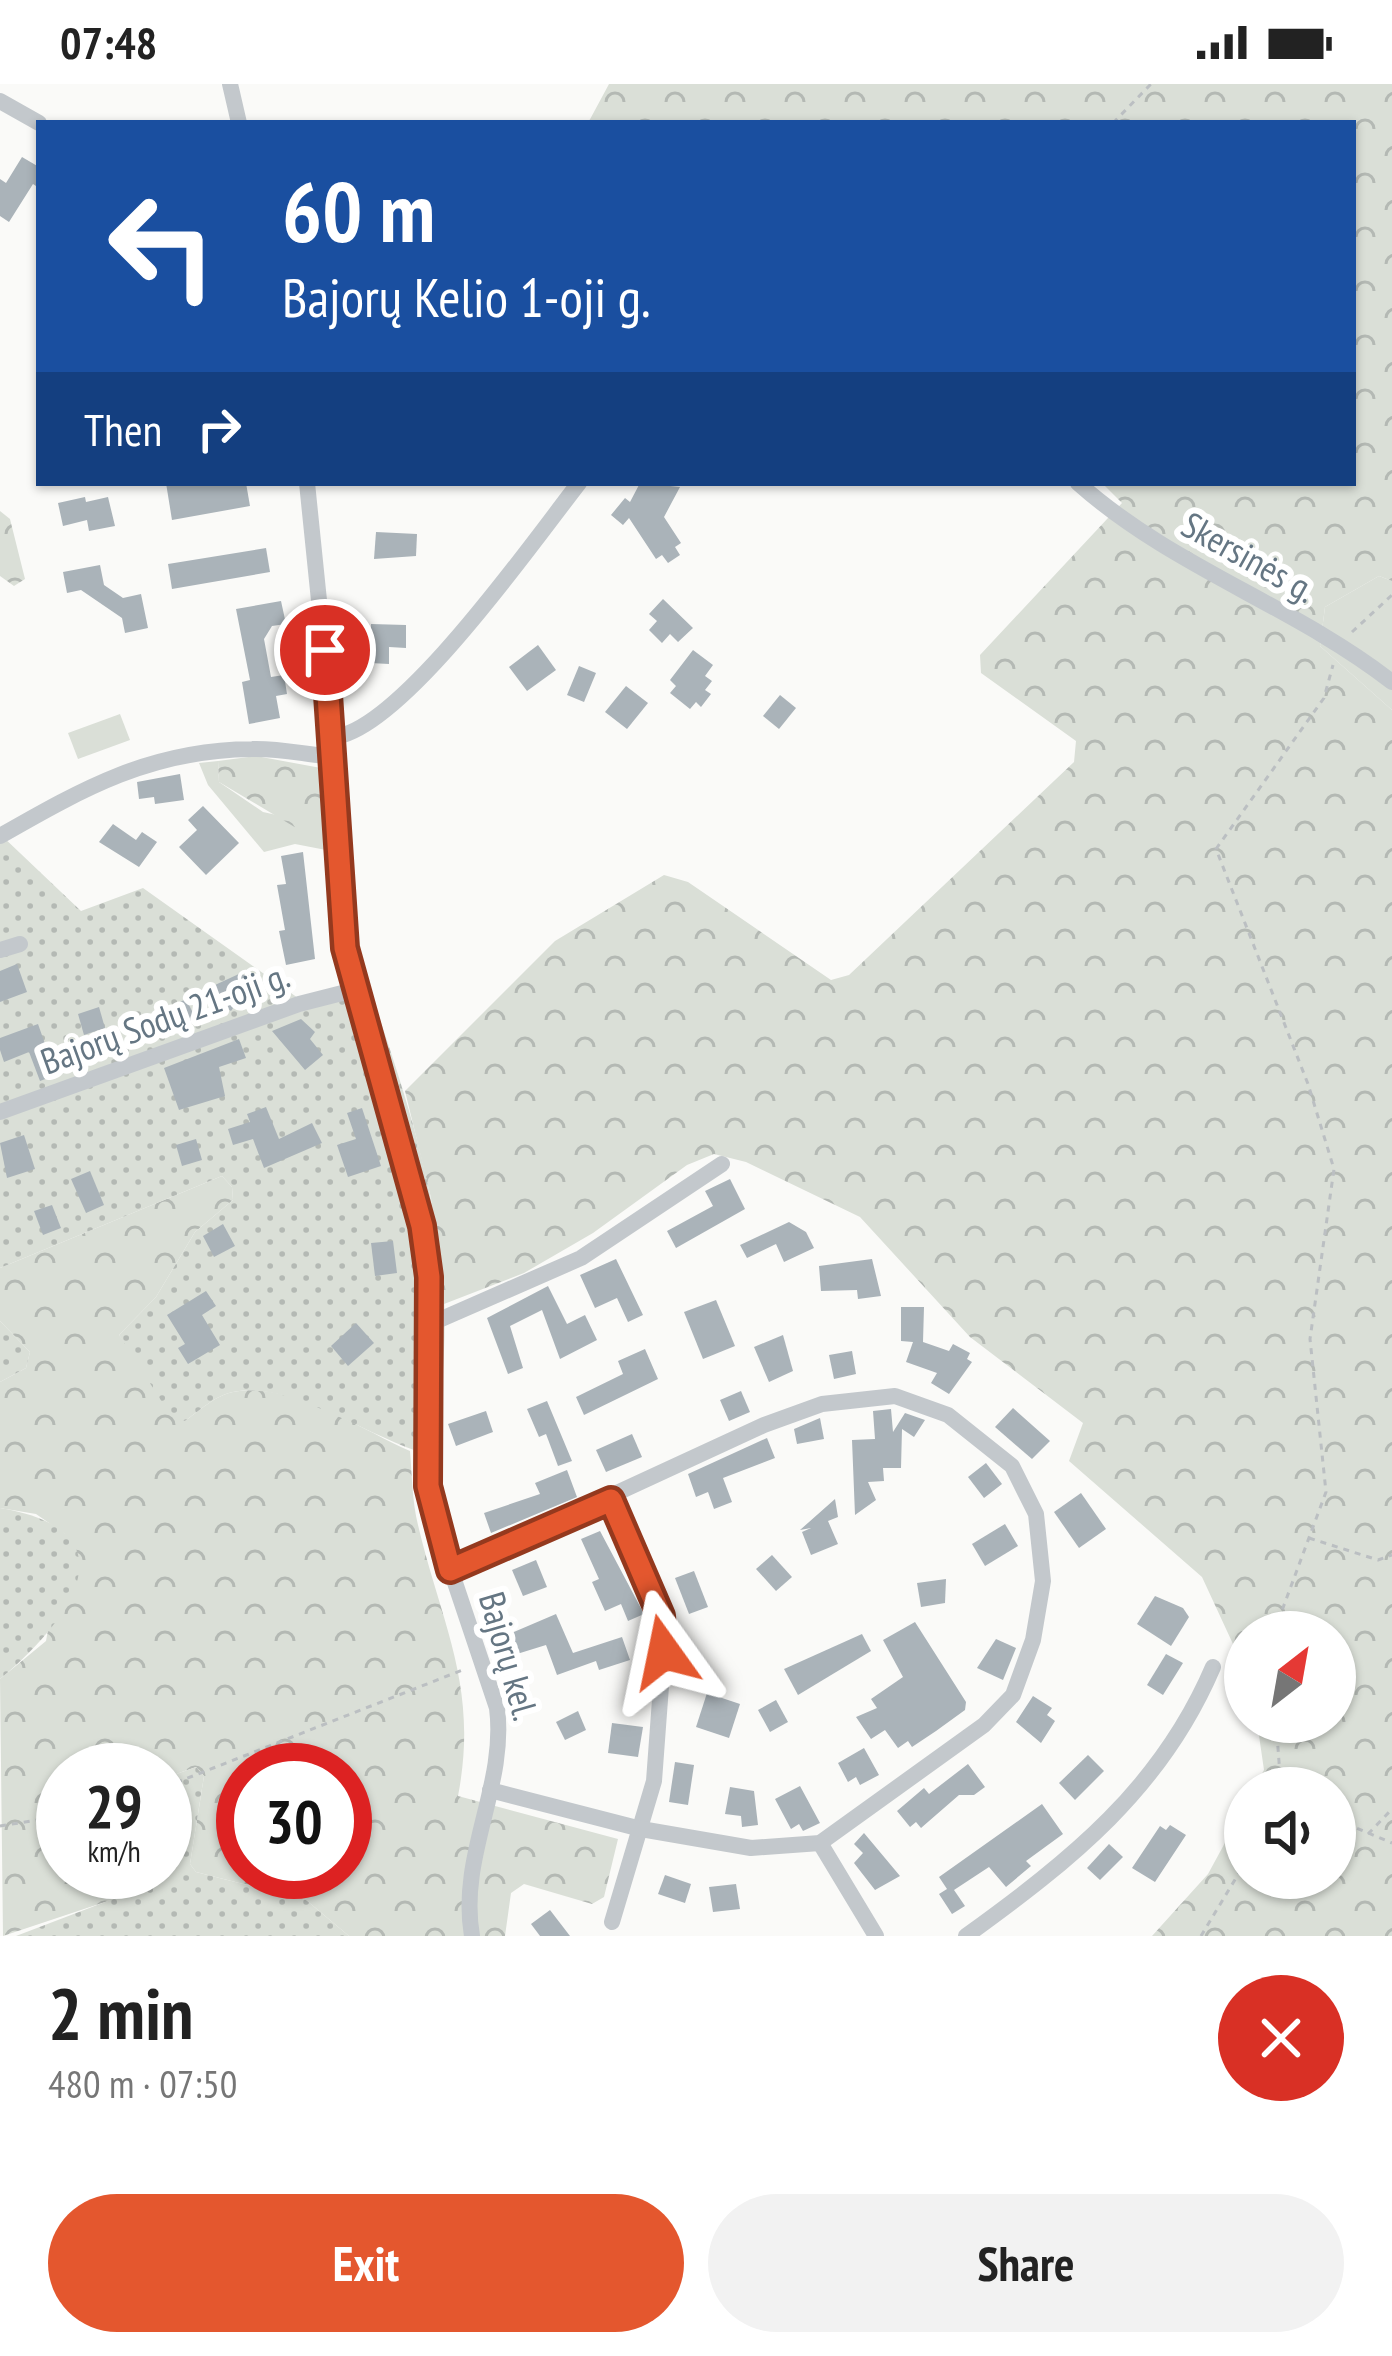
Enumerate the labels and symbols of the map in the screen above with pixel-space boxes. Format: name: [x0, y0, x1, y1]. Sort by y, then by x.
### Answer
street label: Skersinės g.: [1174, 501, 1325, 613]
pin: [274, 599, 376, 701]
street label: Bajorų Sodų 21-oji g.: [34, 951, 296, 1084]
street label: Bajorų kel.: [469, 1586, 550, 1725]
position arrow: [601, 1589, 727, 1715]
north arrow: [1224, 1611, 1356, 1743]
speed limit sign: 30: [216, 1743, 372, 1899]

